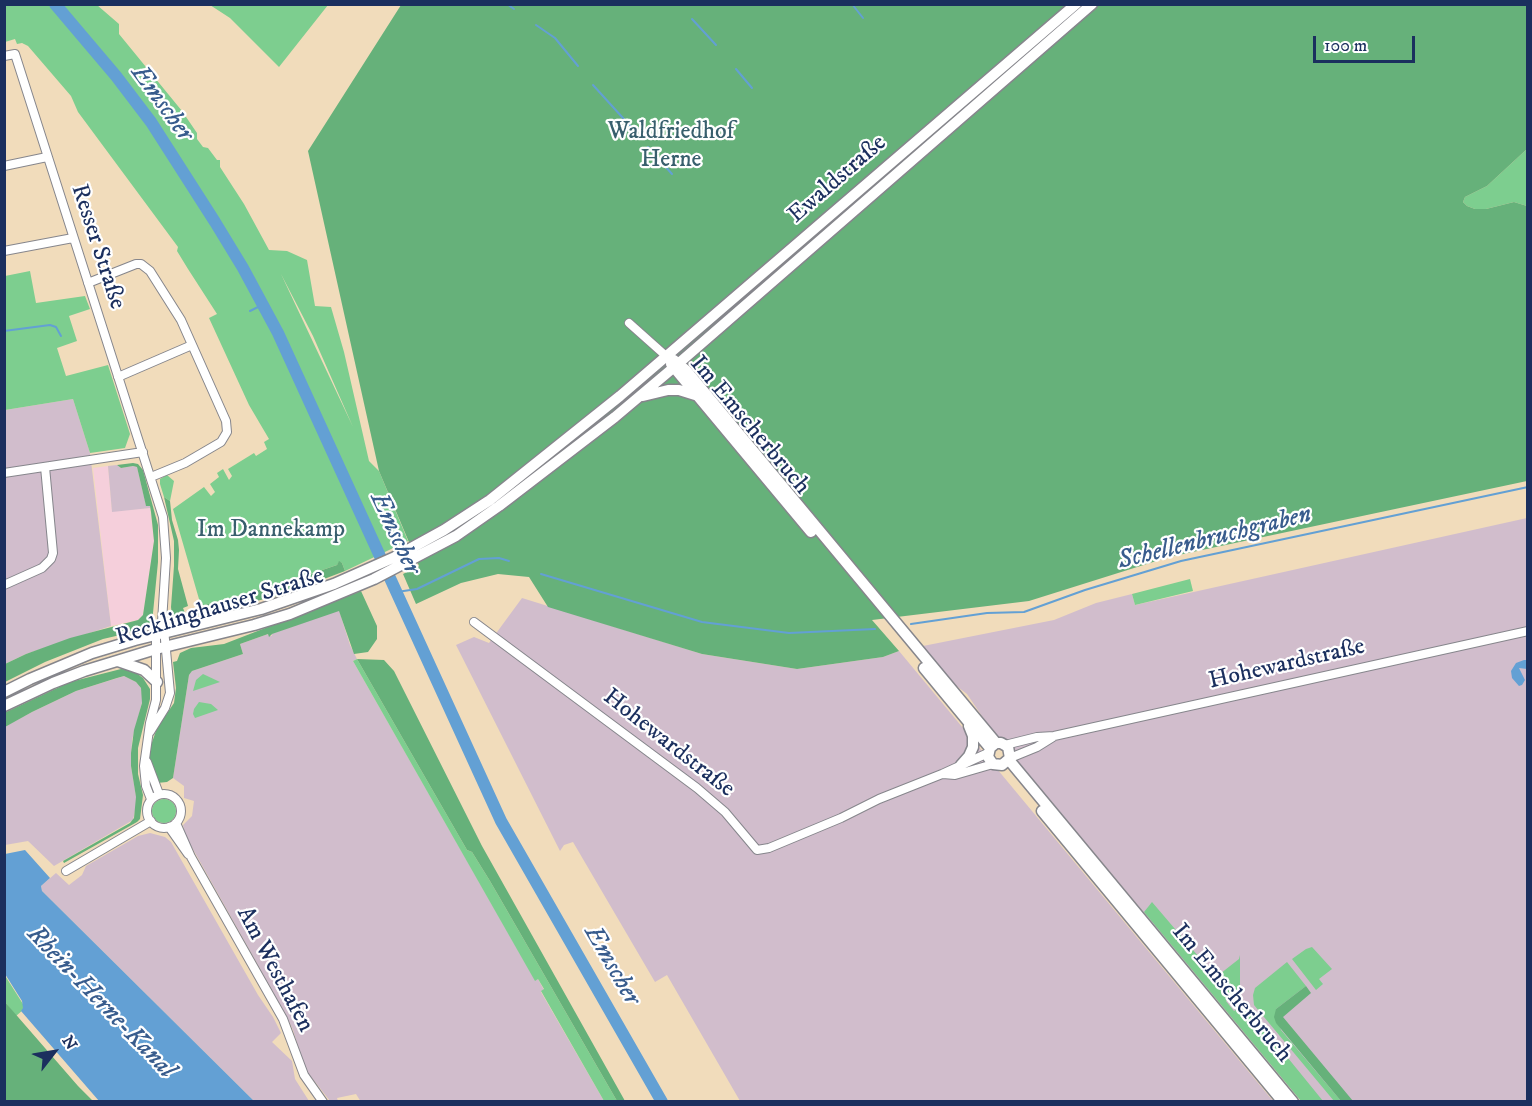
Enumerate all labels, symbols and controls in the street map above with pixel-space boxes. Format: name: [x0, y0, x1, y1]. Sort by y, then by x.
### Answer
scale bar: [1316, 24, 1418, 62]
text: 100 m: [1324, 35, 1367, 57]
water label: Emscher: [123, 60, 199, 148]
park label: Waldfriedhof Herne: [608, 119, 734, 175]
street label: Ewaldstraße: [783, 130, 893, 230]
street label: Resser Straße: [63, 181, 131, 313]
street label: Im Emscherbruch: [683, 351, 815, 501]
water label: Emscher: [361, 488, 427, 580]
water label: Schellenbruchgraben: [1115, 500, 1315, 578]
park label: Im Dannekamp: [197, 517, 345, 545]
street label: Recklinghauser Straße: [113, 563, 327, 653]
street label: Hohewardstraße: [1206, 633, 1368, 697]
street label: Hohewardstraße: [596, 684, 740, 804]
street label: Am Westhafen: [229, 902, 319, 1038]
street label: Im Emscherbruch: [1165, 919, 1297, 1069]
water label: Rhein-Herne-Kanal: [19, 920, 181, 1086]
water label: Emscher: [576, 921, 646, 1011]
north arrow: [24, 1022, 84, 1082]
text: N: [57, 1032, 81, 1054]

